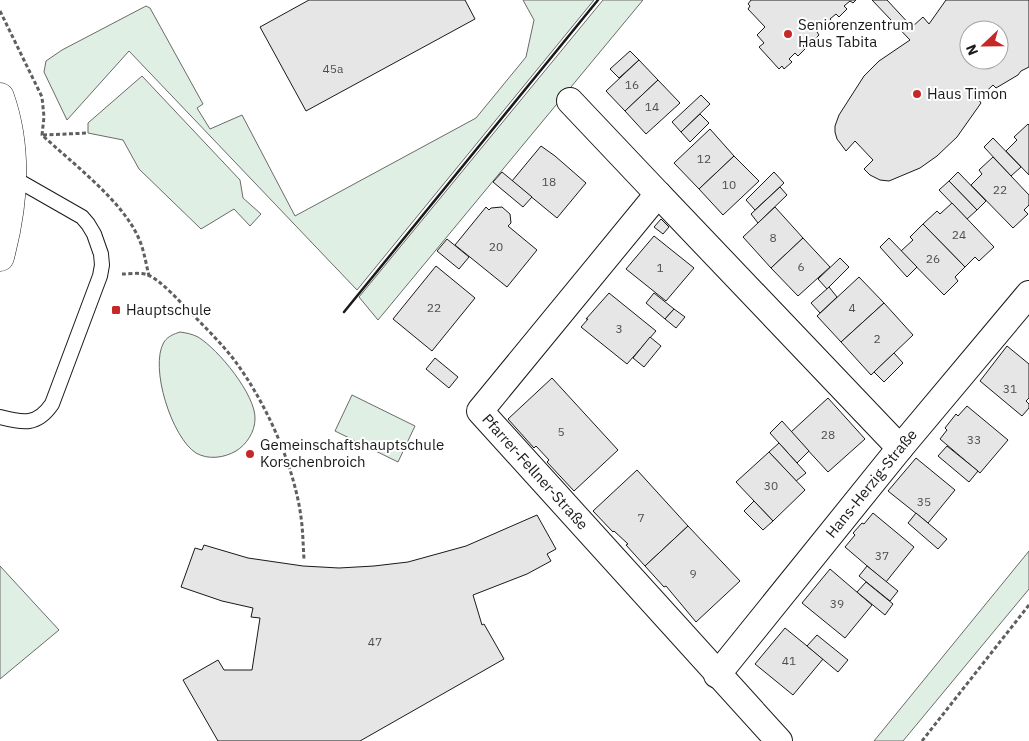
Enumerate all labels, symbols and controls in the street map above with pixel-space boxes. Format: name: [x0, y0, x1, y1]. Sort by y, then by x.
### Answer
place label: Seniorenzentrum Haus Tabita: [798, 15, 914, 51]
north arrow: [959, 20, 1009, 70]
marker: Seniorenzentrum Haus Tabita: [782, 28, 794, 40]
text: N: [962, 42, 982, 58]
house number: 45a: [323, 61, 344, 76]
house number: 16: [625, 77, 639, 92]
place label: Haus Timon: [927, 84, 1007, 103]
marker: Haus Timon: [911, 88, 923, 100]
house number: 14: [645, 99, 659, 114]
house number: 12: [697, 151, 711, 166]
house number: 18: [542, 174, 556, 189]
house number: 10: [722, 177, 736, 192]
house number: 22: [993, 182, 1007, 197]
house number: 24: [952, 227, 966, 242]
house number: 8: [769, 230, 777, 245]
house number: 20: [489, 239, 503, 254]
house number: 26: [926, 251, 940, 266]
house number: 6: [797, 259, 805, 274]
house number: 1: [656, 260, 664, 275]
place label: Hauptschule: [126, 300, 211, 319]
house number: 22: [427, 300, 441, 315]
house number: 4: [848, 300, 856, 315]
marker: Hauptschule: [110, 304, 122, 316]
house number: 3: [615, 321, 623, 336]
house number: 2: [873, 331, 881, 346]
house number: 31: [1003, 381, 1017, 396]
street label: Pfarrer-Fellner-Straße: [478, 410, 592, 534]
house number: 5: [557, 424, 565, 439]
street label: Hans-Herzig-Straße: [821, 425, 921, 541]
house number: 28: [821, 427, 835, 442]
house number: 33: [967, 432, 981, 447]
place label: Gemeinschaftshauptschule Korschenbroich: [260, 435, 444, 471]
marker: Gemeinschaftshauptschule Korschenbroich: [244, 448, 256, 460]
house number: 30: [764, 478, 778, 493]
house number: 35: [917, 494, 931, 509]
house number: 7: [637, 510, 645, 525]
house number: 37: [875, 548, 889, 563]
house number: 9: [689, 566, 697, 581]
house number: 39: [830, 596, 844, 611]
house number: 47: [368, 634, 382, 649]
house number: 41: [782, 653, 796, 668]

